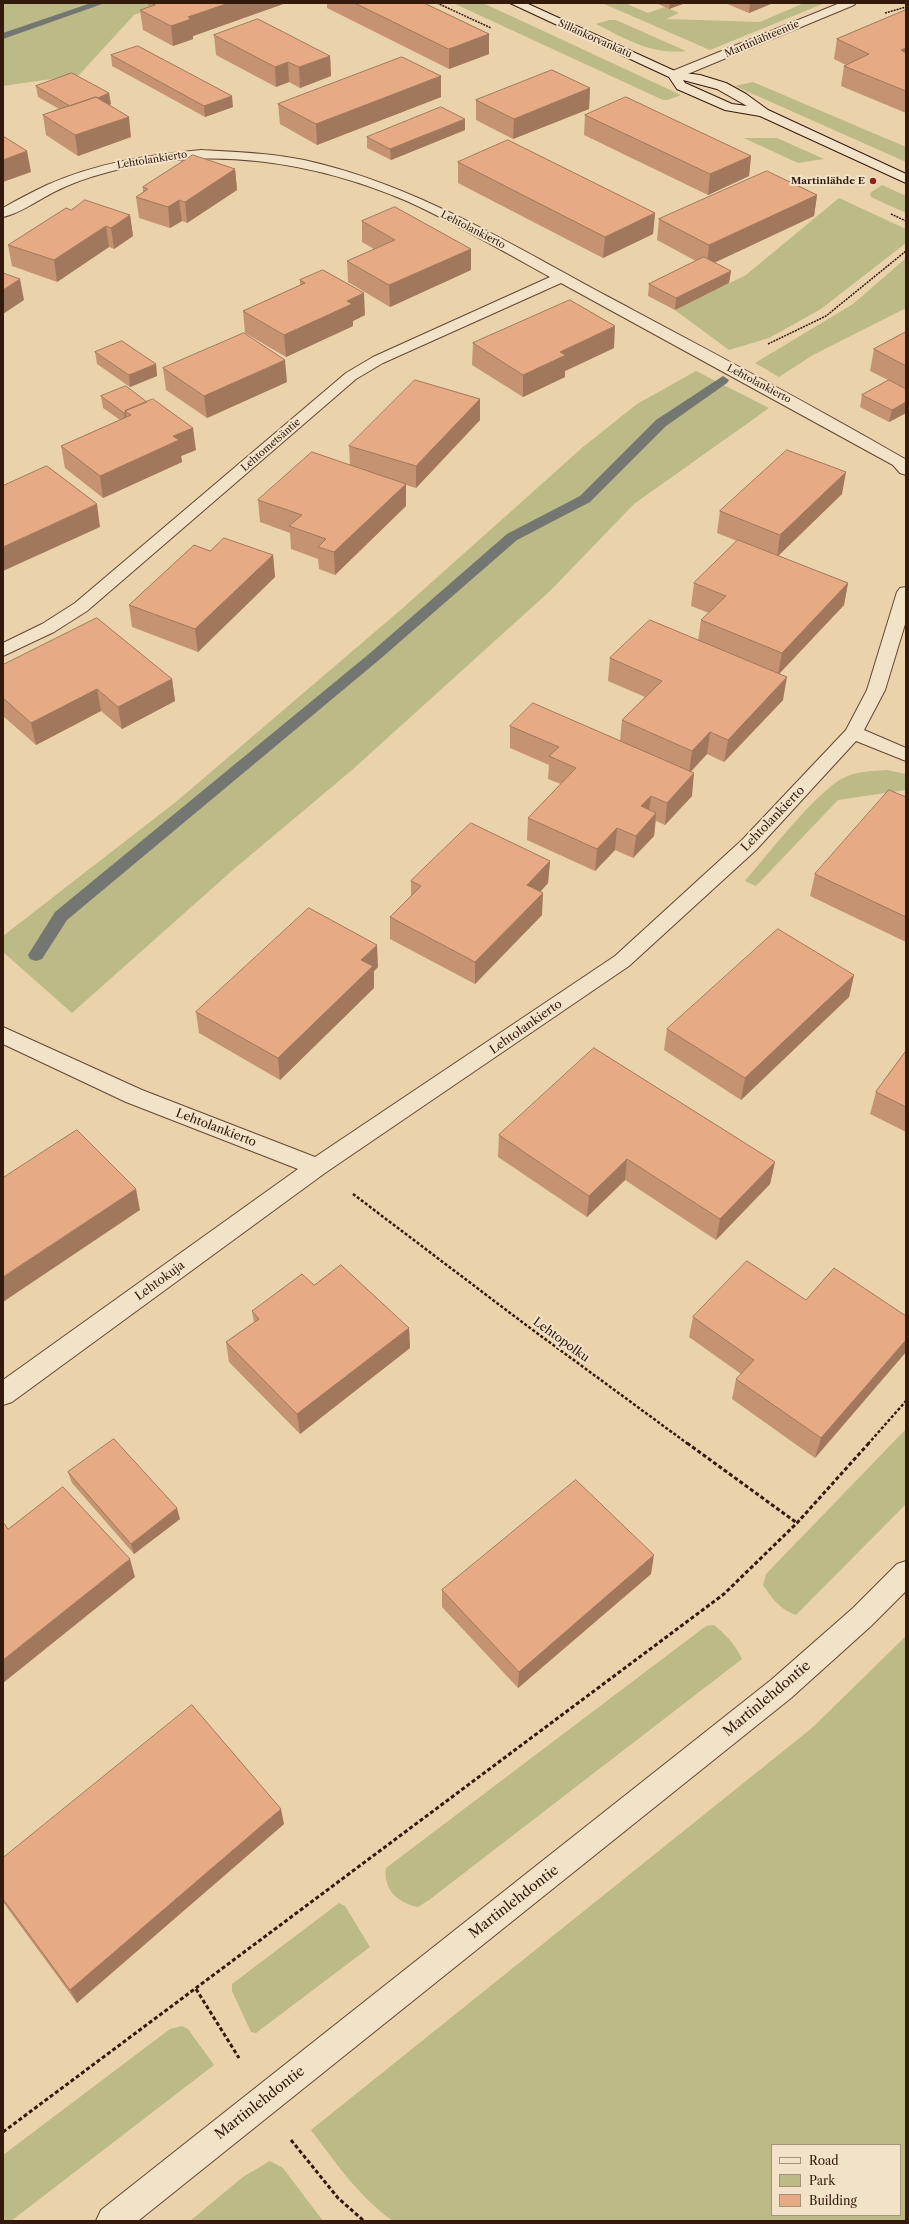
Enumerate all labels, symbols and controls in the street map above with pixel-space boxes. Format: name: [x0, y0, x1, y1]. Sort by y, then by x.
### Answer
street label: Sillankorvankatu: [556, 17, 634, 61]
street label: Martinlähteentie: [723, 18, 801, 60]
street label: Lehtolankierto: [116, 149, 188, 171]
place label: Martinlähde E: [791, 175, 865, 187]
marker: Martinlähde E: [868, 176, 878, 186]
street label: Lehtolankierto: [439, 209, 507, 251]
street label: Lehtolankierto: [725, 362, 793, 406]
street label: Lehtometsäntie: [239, 416, 303, 474]
street label: Lehtolankierto: [738, 783, 808, 855]
street label: Lehtolankierto: [487, 997, 565, 1057]
street label: Lehtolankierto: [174, 1106, 258, 1150]
street label: Lehtokuja: [132, 1258, 188, 1304]
street label: Lehtopolku: [530, 1315, 592, 1365]
street label: Martinlehdontie: [720, 1658, 814, 1740]
street label: Martinlehdontie: [466, 1862, 562, 1942]
street label: Martinlehdontie: [212, 2063, 308, 2143]
legend: [771, 2144, 901, 2216]
text: Road: [809, 2153, 839, 2168]
text: Park: [809, 2173, 835, 2188]
text: Building: [809, 2193, 857, 2208]

